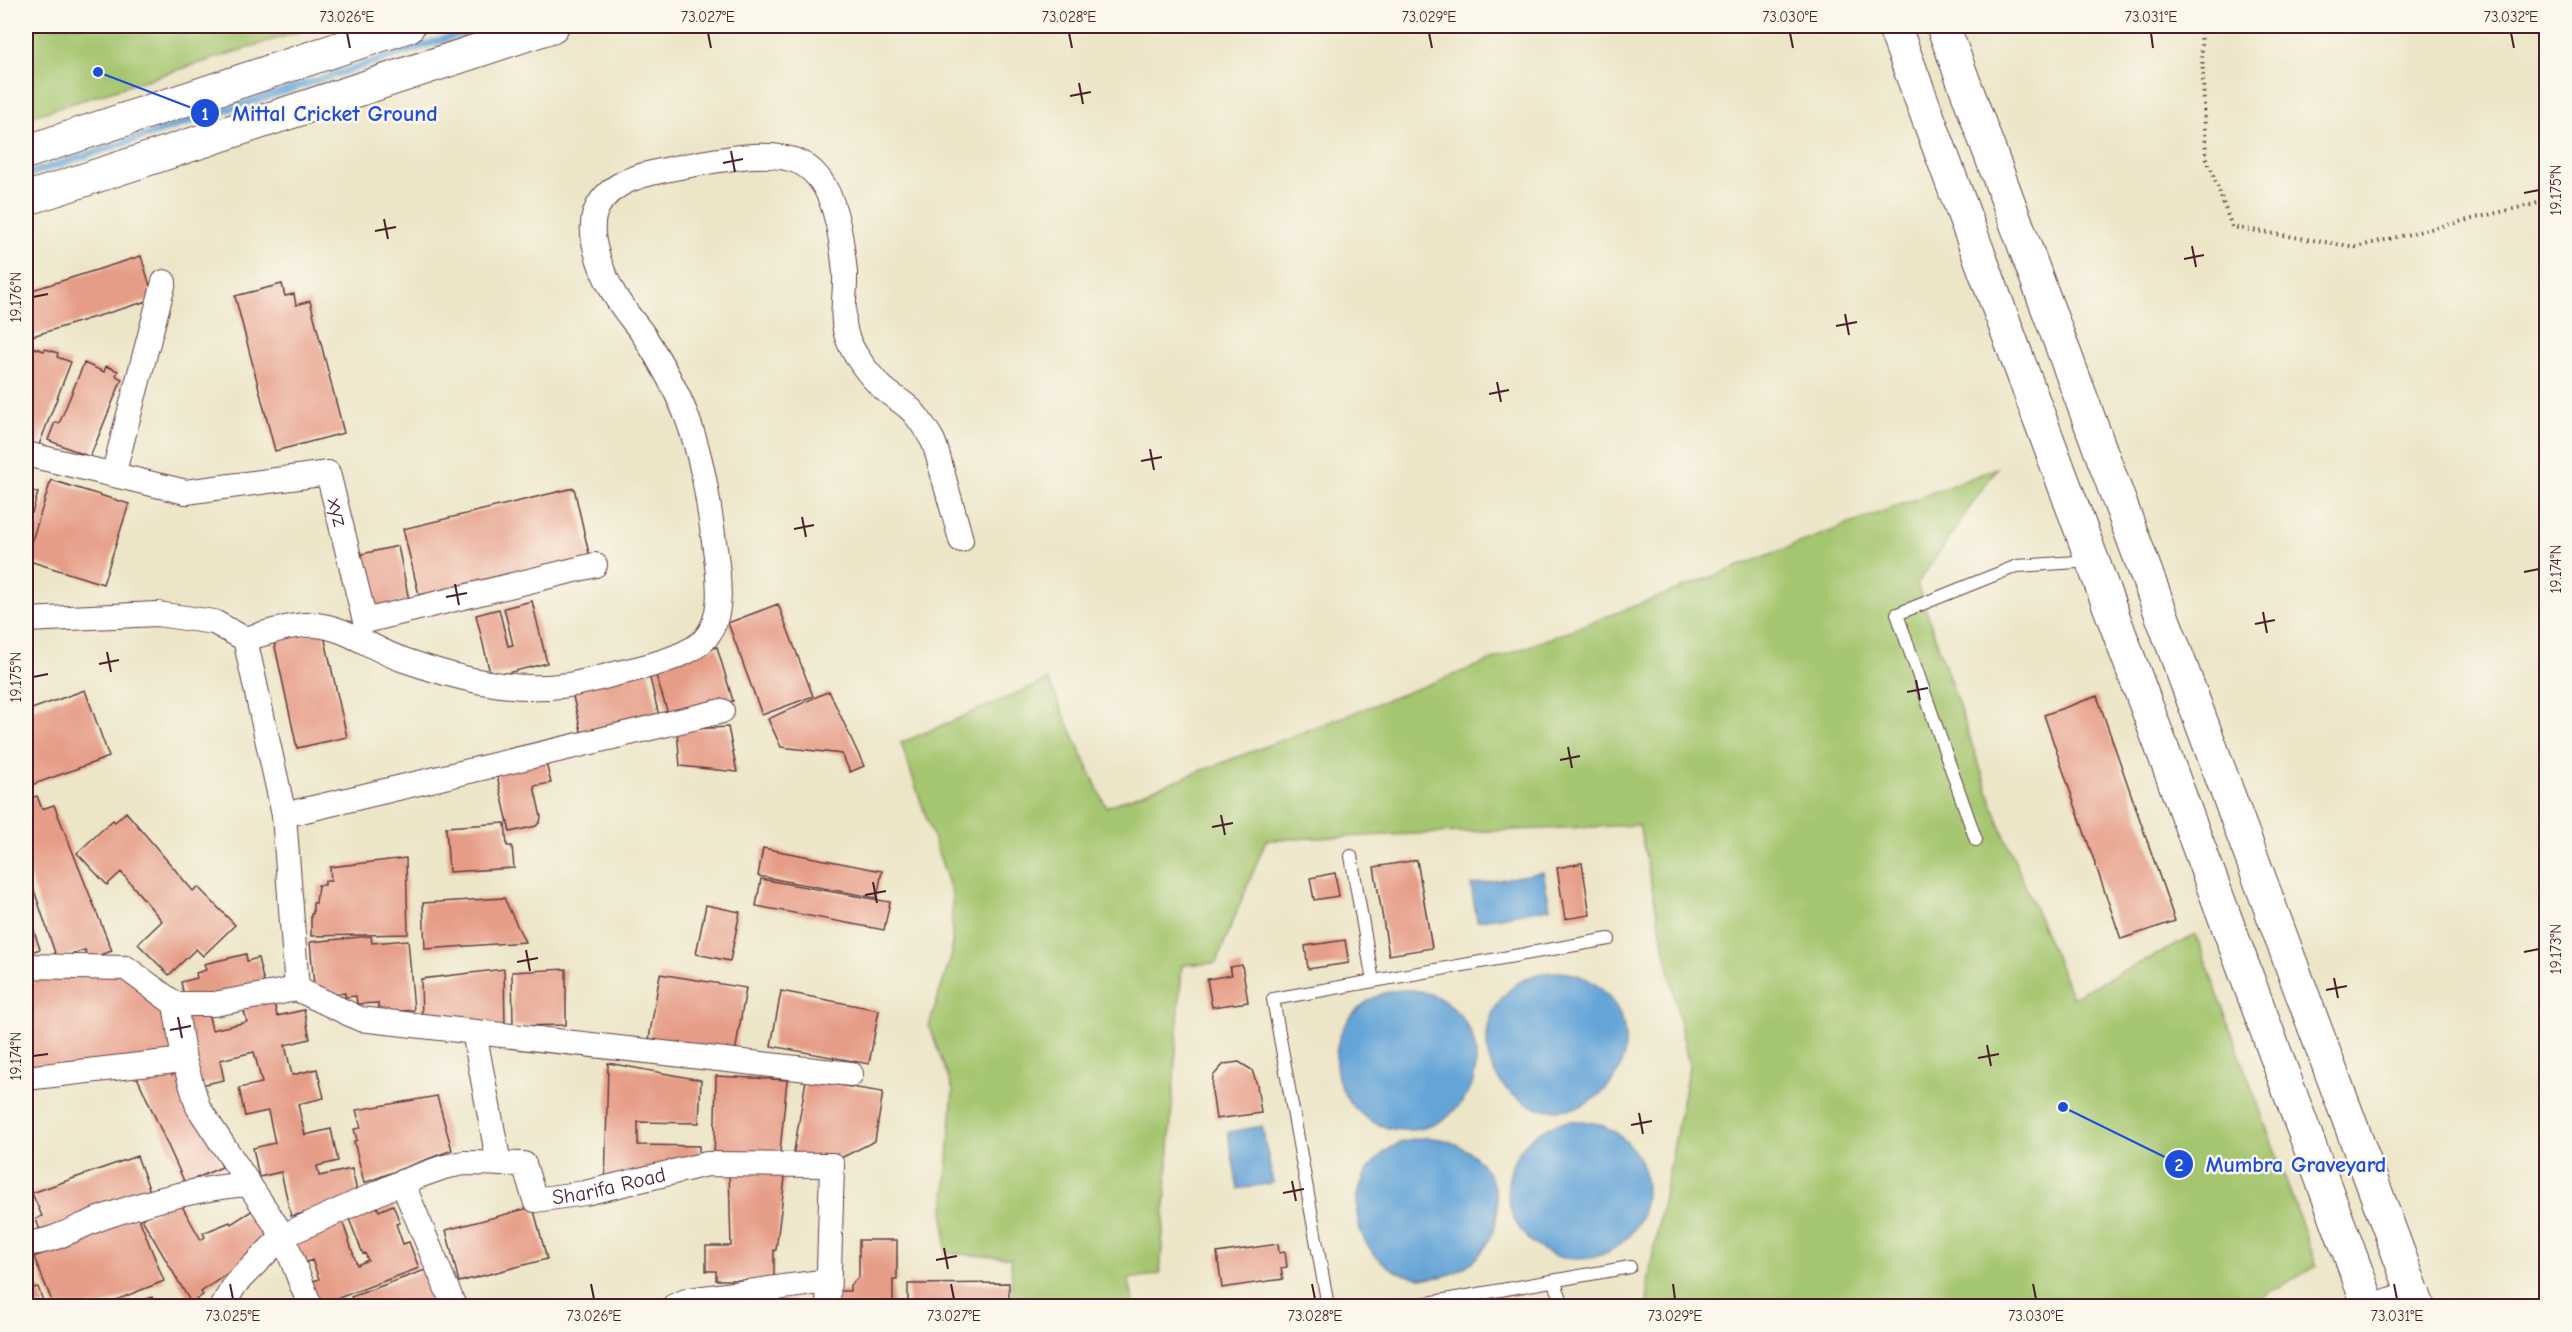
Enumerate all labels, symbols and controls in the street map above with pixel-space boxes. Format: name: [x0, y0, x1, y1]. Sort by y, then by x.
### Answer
text: 73.026°E: [320, 8, 374, 26]
text: 73.027°E: [681, 8, 735, 26]
text: 73.028°E: [1042, 8, 1096, 26]
text: 73.029°E: [1402, 8, 1456, 26]
text: 73.030°E: [1762, 8, 1818, 26]
text: 73.031°E: [2125, 8, 2177, 26]
text: 73.032°E: [2484, 8, 2538, 26]
callout: Mittal Cricket Ground: [190, 93, 450, 133]
text: Mittal Cricket Ground: [232, 101, 438, 127]
text: 1: [201, 104, 209, 125]
text: 19.175°N: [2547, 165, 2565, 215]
text: 19.176°N: [7, 272, 25, 322]
street label: xyz: [322, 494, 353, 529]
text: 19.174°N: [2547, 545, 2565, 593]
text: 19.175°N: [7, 652, 25, 702]
text: 19.173°N: [2547, 924, 2565, 974]
text: 19.174°N: [7, 1032, 25, 1080]
callout: Mumbra Graveyard: [2164, 1144, 2398, 1184]
text: Mumbra Graveyard: [2206, 1152, 2386, 1178]
text: 2: [2175, 1155, 2184, 1176]
street label: Sharifa Road: [551, 1162, 668, 1209]
text: 73.025°E: [206, 1307, 260, 1325]
text: 73.026°E: [567, 1307, 621, 1325]
text: 73.027°E: [927, 1307, 981, 1325]
text: 73.028°E: [1288, 1307, 1342, 1325]
text: 73.029°E: [1648, 1307, 1702, 1325]
text: 73.030°E: [2008, 1307, 2064, 1325]
text: 73.031°E: [2371, 1307, 2423, 1325]

